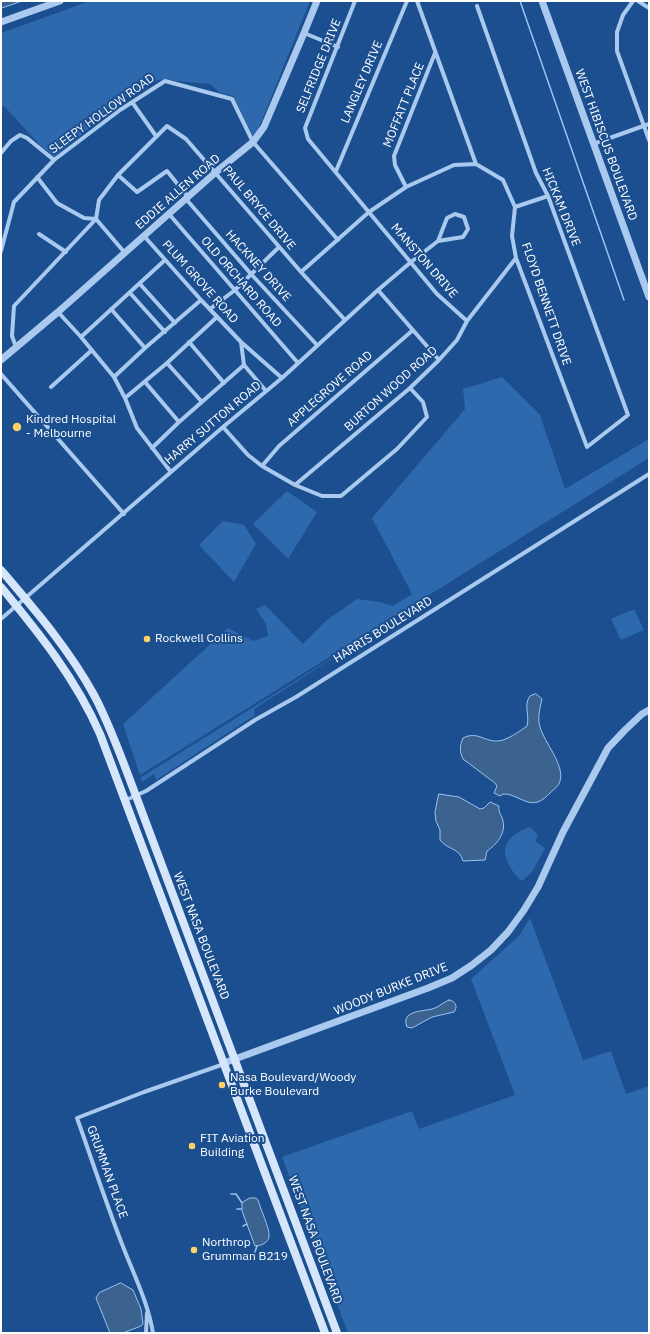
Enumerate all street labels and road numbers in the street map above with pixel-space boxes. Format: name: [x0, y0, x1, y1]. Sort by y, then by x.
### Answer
street label: SELFRIDGE DRIVE: [294, 17, 344, 115]
street label: LANGLEY DRIVE: [338, 39, 386, 125]
street label: MOFFATT PLACE: [380, 60, 428, 150]
street label: WEST HIBISCUS BOULEVARD: [572, 67, 640, 223]
street label: SLEEPY HOLLOW ROAD: [47, 71, 157, 157]
street label: EDDIE ALLEN ROAD: [133, 151, 223, 233]
street label: PAUL BRYCE DRIVE: [220, 163, 298, 253]
street label: HICKAM DRIVE: [539, 166, 583, 248]
street label: MANSTON DRIVE: [388, 221, 460, 301]
street label: HACKNEY DRIVE: [222, 227, 294, 305]
street label: OLD ORCHARD ROAD: [198, 234, 284, 330]
street label: PLUM GROVE ROAD: [159, 238, 241, 326]
street label: FLOYD BENNETT DRIVE: [518, 241, 574, 367]
street label: BURTON WOOD ROAD: [342, 344, 440, 434]
street label: APPLEGROVE ROAD: [284, 348, 376, 430]
street label: HARRY SUTTON ROAD: [162, 378, 264, 468]
street label: HARRIS BOULEVARD: [331, 594, 435, 666]
street label: WEST NASA BOULEVARD: [170, 870, 232, 1002]
street label: WOODY BURKE DRIVE: [332, 960, 450, 1018]
street label: GRUMMAN PLACE: [83, 1124, 131, 1220]
street label: WEST NASA BOULEVARD: [285, 1174, 345, 1306]

